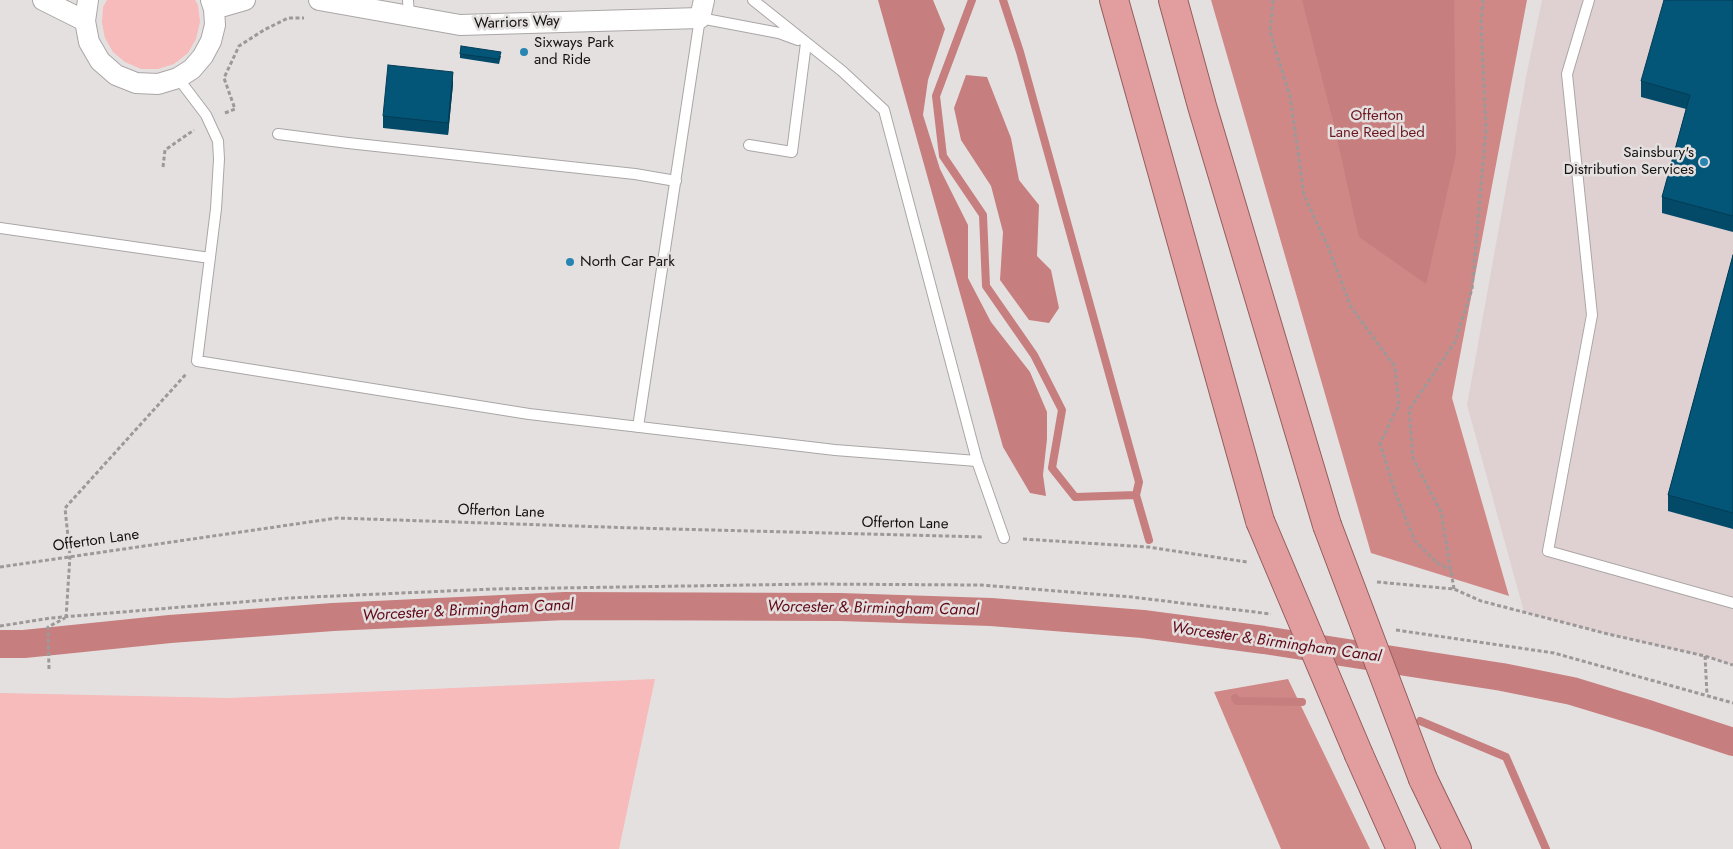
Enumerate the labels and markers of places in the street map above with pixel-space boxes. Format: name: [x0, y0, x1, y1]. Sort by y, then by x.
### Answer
place label: Sixways Park and Ride: [534, 34, 614, 69]
marker: Sixways Park and Ride: [518, 46, 530, 58]
place label: Sainsbury's Distribution Services: [1564, 144, 1694, 179]
marker: Sainsbury's Distribution Services: [1698, 156, 1710, 168]
place label: North Car Park: [580, 253, 675, 271]
marker: North Car Park: [564, 256, 576, 268]

